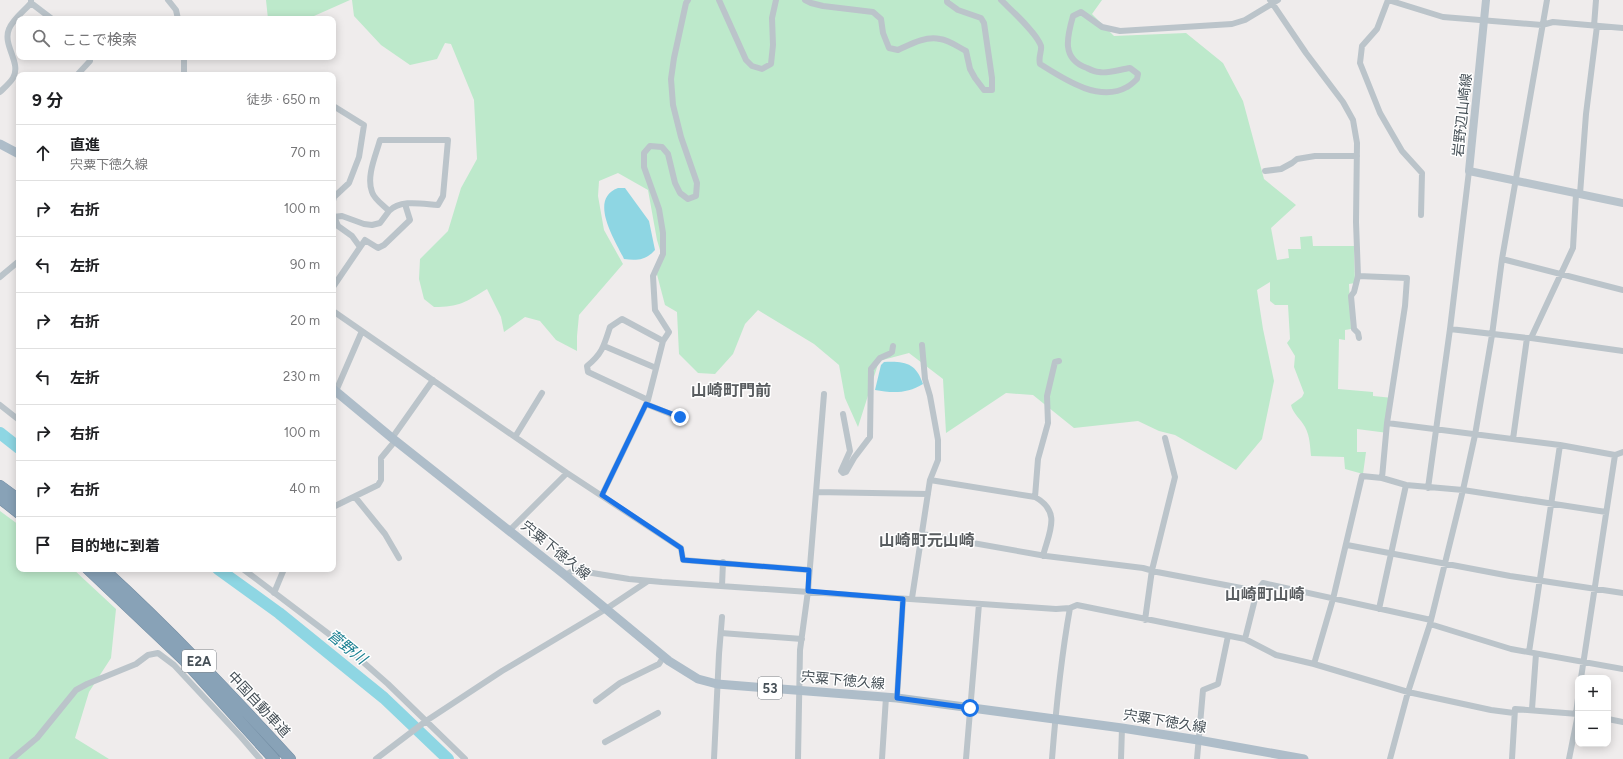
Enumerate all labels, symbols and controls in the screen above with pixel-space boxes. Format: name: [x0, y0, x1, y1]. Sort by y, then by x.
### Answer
search box: [16, 16, 336, 60]
icon: search: [30, 27, 52, 49]
text: ここで検索: [62, 31, 137, 49]
street label: 岩野辺山崎線: [1450, 72, 1475, 158]
text: 9 分: [32, 90, 63, 110]
text: 徒歩 · 650 m: [247, 92, 320, 107]
text: 直進: [70, 136, 100, 154]
icon: ahead: [32, 142, 54, 164]
text: 70 m: [290, 145, 320, 160]
text: 宍粟下徳久線: [70, 157, 148, 172]
icon: right: [32, 198, 54, 220]
text: 右折: [70, 201, 100, 219]
text: 100 m: [284, 201, 320, 216]
icon: left: [32, 254, 54, 276]
text: 左折: [70, 257, 100, 275]
text: 90 m: [290, 257, 320, 272]
icon: right: [32, 310, 54, 332]
text: 右折: [70, 313, 100, 331]
text: 20 m: [290, 313, 320, 328]
icon: left: [32, 366, 54, 388]
text: 左折: [70, 369, 100, 387]
text: 230 m: [283, 369, 320, 384]
district label: 山崎町門前: [691, 381, 771, 400]
route end: [671, 408, 689, 426]
icon: right: [32, 422, 54, 444]
text: 右折: [70, 425, 100, 443]
text: 100 m: [284, 425, 320, 440]
icon: right: [32, 478, 54, 500]
text: 右折: [70, 481, 100, 499]
text: 40 m: [289, 481, 320, 496]
street label: 宍粟下徳久線: [518, 517, 594, 583]
district label: 山崎町元山崎: [879, 531, 975, 550]
icon: arrive: [32, 534, 54, 556]
text: 目的地に到着: [70, 537, 160, 555]
district label: 山崎町山崎: [1225, 585, 1305, 604]
water label: 菅野川: [324, 626, 372, 669]
road number: E2A: [182, 650, 216, 672]
street label: 中国自動車道: [224, 668, 293, 741]
street label: 宍粟下徳久線: [800, 668, 886, 693]
map controls: [1575, 675, 1611, 747]
button: +: [1575, 675, 1611, 711]
road number: 53: [758, 677, 782, 699]
route start: [961, 699, 979, 717]
street label: 宍粟下徳久線: [1122, 707, 1208, 736]
button: −: [1575, 711, 1611, 747]

